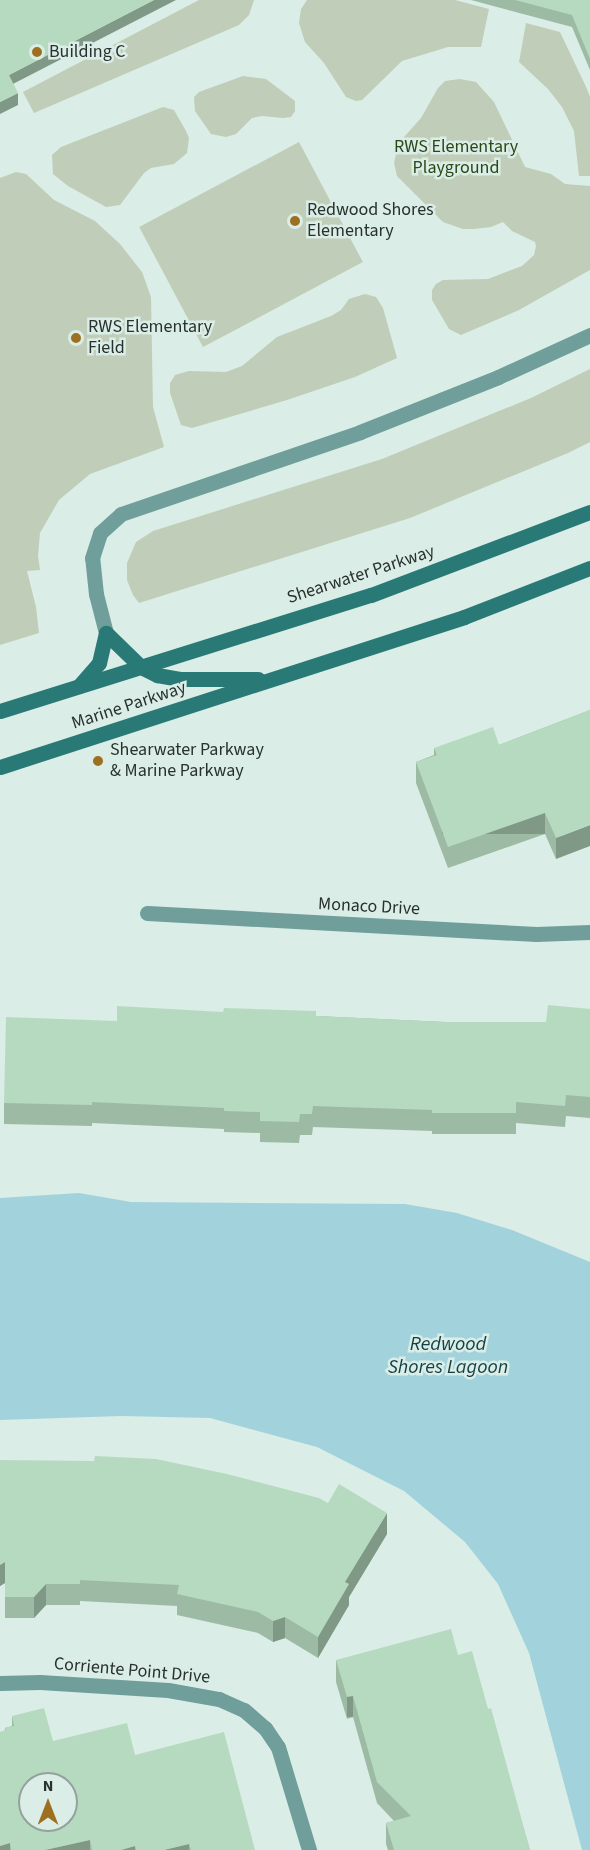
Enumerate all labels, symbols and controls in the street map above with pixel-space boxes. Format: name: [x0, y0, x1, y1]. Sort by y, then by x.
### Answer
place label: Building C: [49, 41, 126, 63]
marker: Building C: [30, 45, 44, 59]
park label: RWS Elementary Playground: [394, 137, 518, 180]
place label: Redwood Shores Elementary: [307, 200, 434, 242]
marker: Redwood Shores Elementary: [288, 214, 302, 228]
place label: RWS Elementary Field: [88, 317, 212, 360]
marker: RWS Elementary Field: [69, 331, 83, 345]
street label: Shearwater Parkway: [285, 541, 437, 609]
street label: Marine Parkway: [69, 677, 189, 735]
place label: Shearwater Parkway & Marine Parkway: [110, 740, 264, 783]
marker: Shearwater Parkway & Marine Parkway: [91, 754, 105, 768]
street label: Monaco Drive: [318, 894, 420, 920]
water label: Redwood Shores Lagoon: [388, 1333, 508, 1380]
street label: Corriente Point Drive: [53, 1653, 211, 1689]
north arrow: [18, 1772, 78, 1832]
text: N: [43, 1775, 53, 1797]

